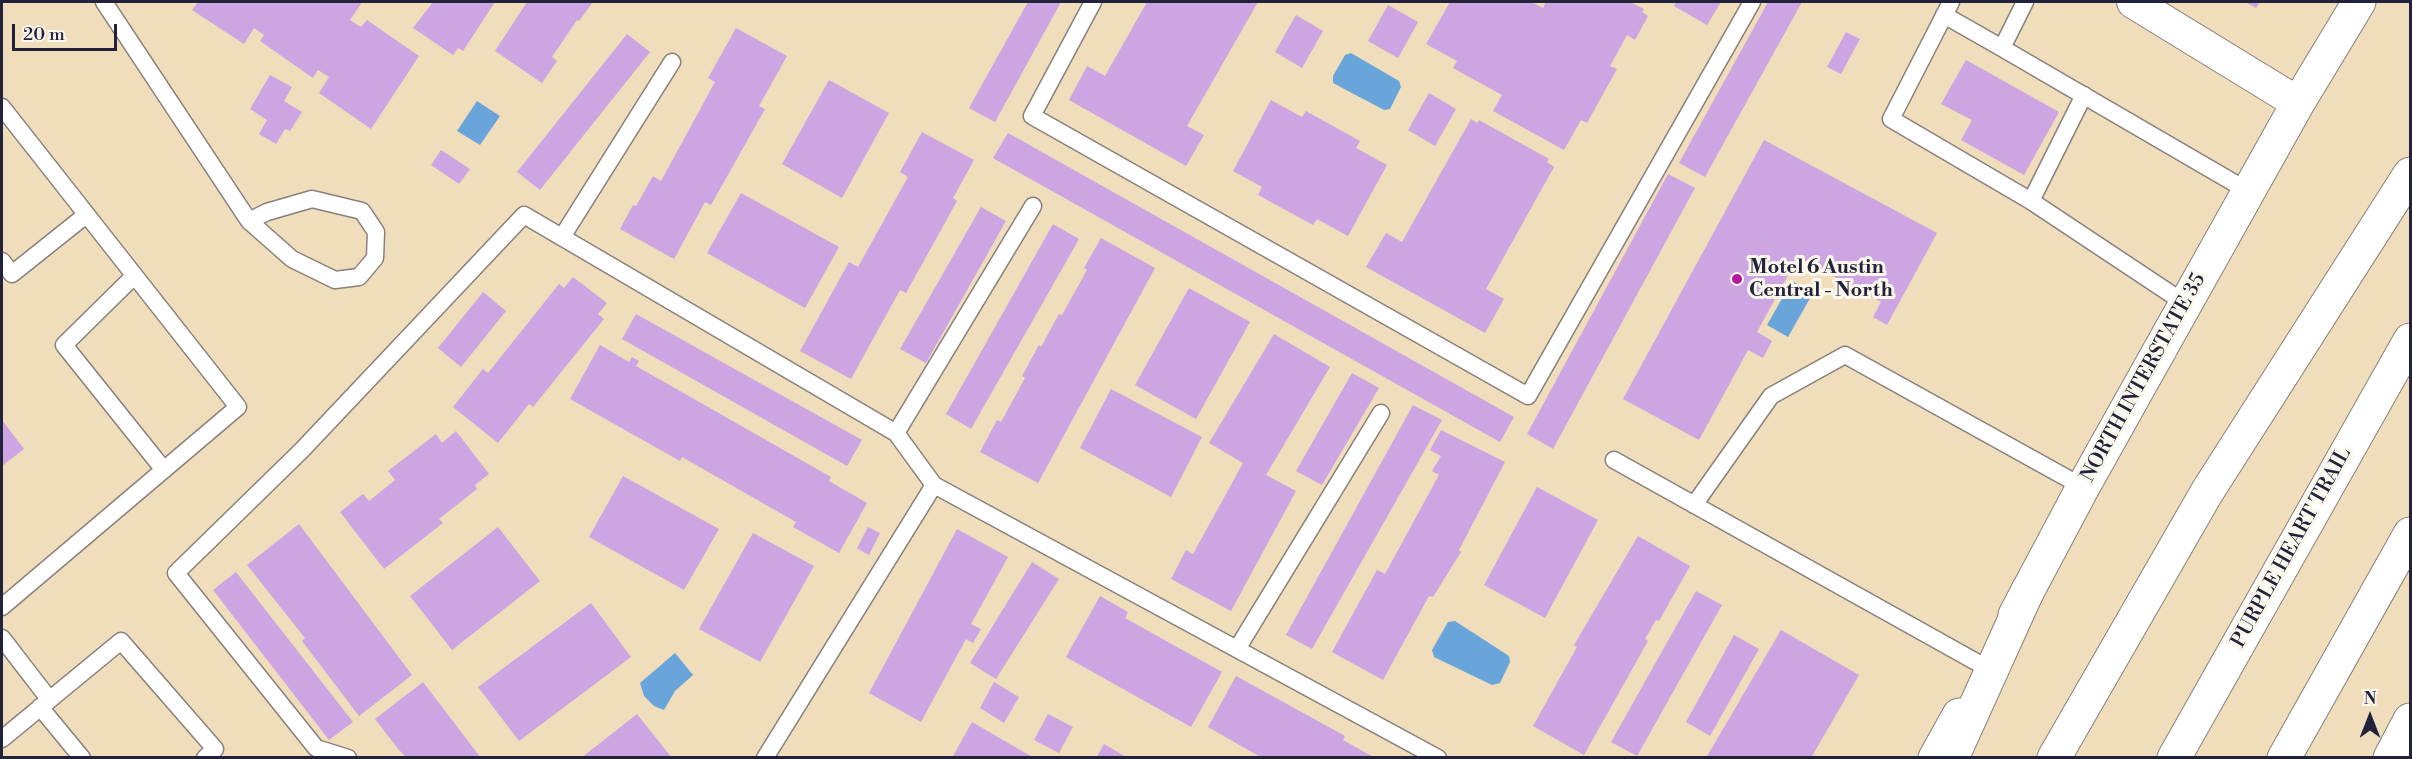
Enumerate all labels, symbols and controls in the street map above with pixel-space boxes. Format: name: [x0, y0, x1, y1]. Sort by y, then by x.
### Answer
scale bar: [15, 12, 120, 50]
text: 20 m: [23, 23, 65, 46]
place label: Motel 6 Austin Central - North: [1749, 256, 1893, 303]
street label: NORTH INTERSTATE 35: [2077, 270, 2211, 486]
marker: Motel 6 Austin Central - North: [1730, 272, 1744, 286]
street label: PURPLE HEART TRAIL: [2227, 444, 2357, 652]
north arrow: [2340, 687, 2400, 747]
text: N: [2364, 689, 2376, 709]

